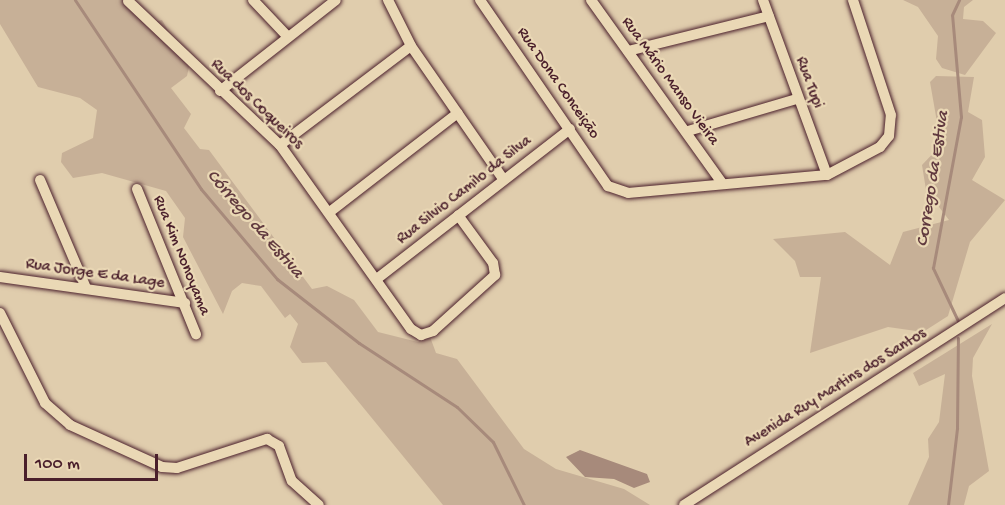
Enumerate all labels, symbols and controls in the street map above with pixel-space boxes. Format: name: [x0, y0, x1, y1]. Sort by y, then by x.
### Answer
street label: Rua Mário Manso Vieira: [616, 14, 722, 150]
street label: Rua Dona Conceição: [511, 24, 603, 144]
street label: Rua Tupi: [790, 55, 826, 111]
street label: Rua dos Coqueiros: [206, 56, 306, 154]
water label: Corrego da Estiva: [913, 110, 955, 248]
street label: Rua Silvio Camilo da Silva: [394, 132, 536, 250]
water label: Córrego da Estiva: [201, 166, 307, 284]
street label: Rua Kim Nonoyama: [147, 193, 213, 319]
street label: Rua Jorge E da Lage: [24, 256, 166, 294]
street label: Avenida Ruy Martins dos Santos: [742, 325, 930, 453]
scale bar: [27, 442, 160, 480]
text: 100 m: [35, 454, 80, 475]

